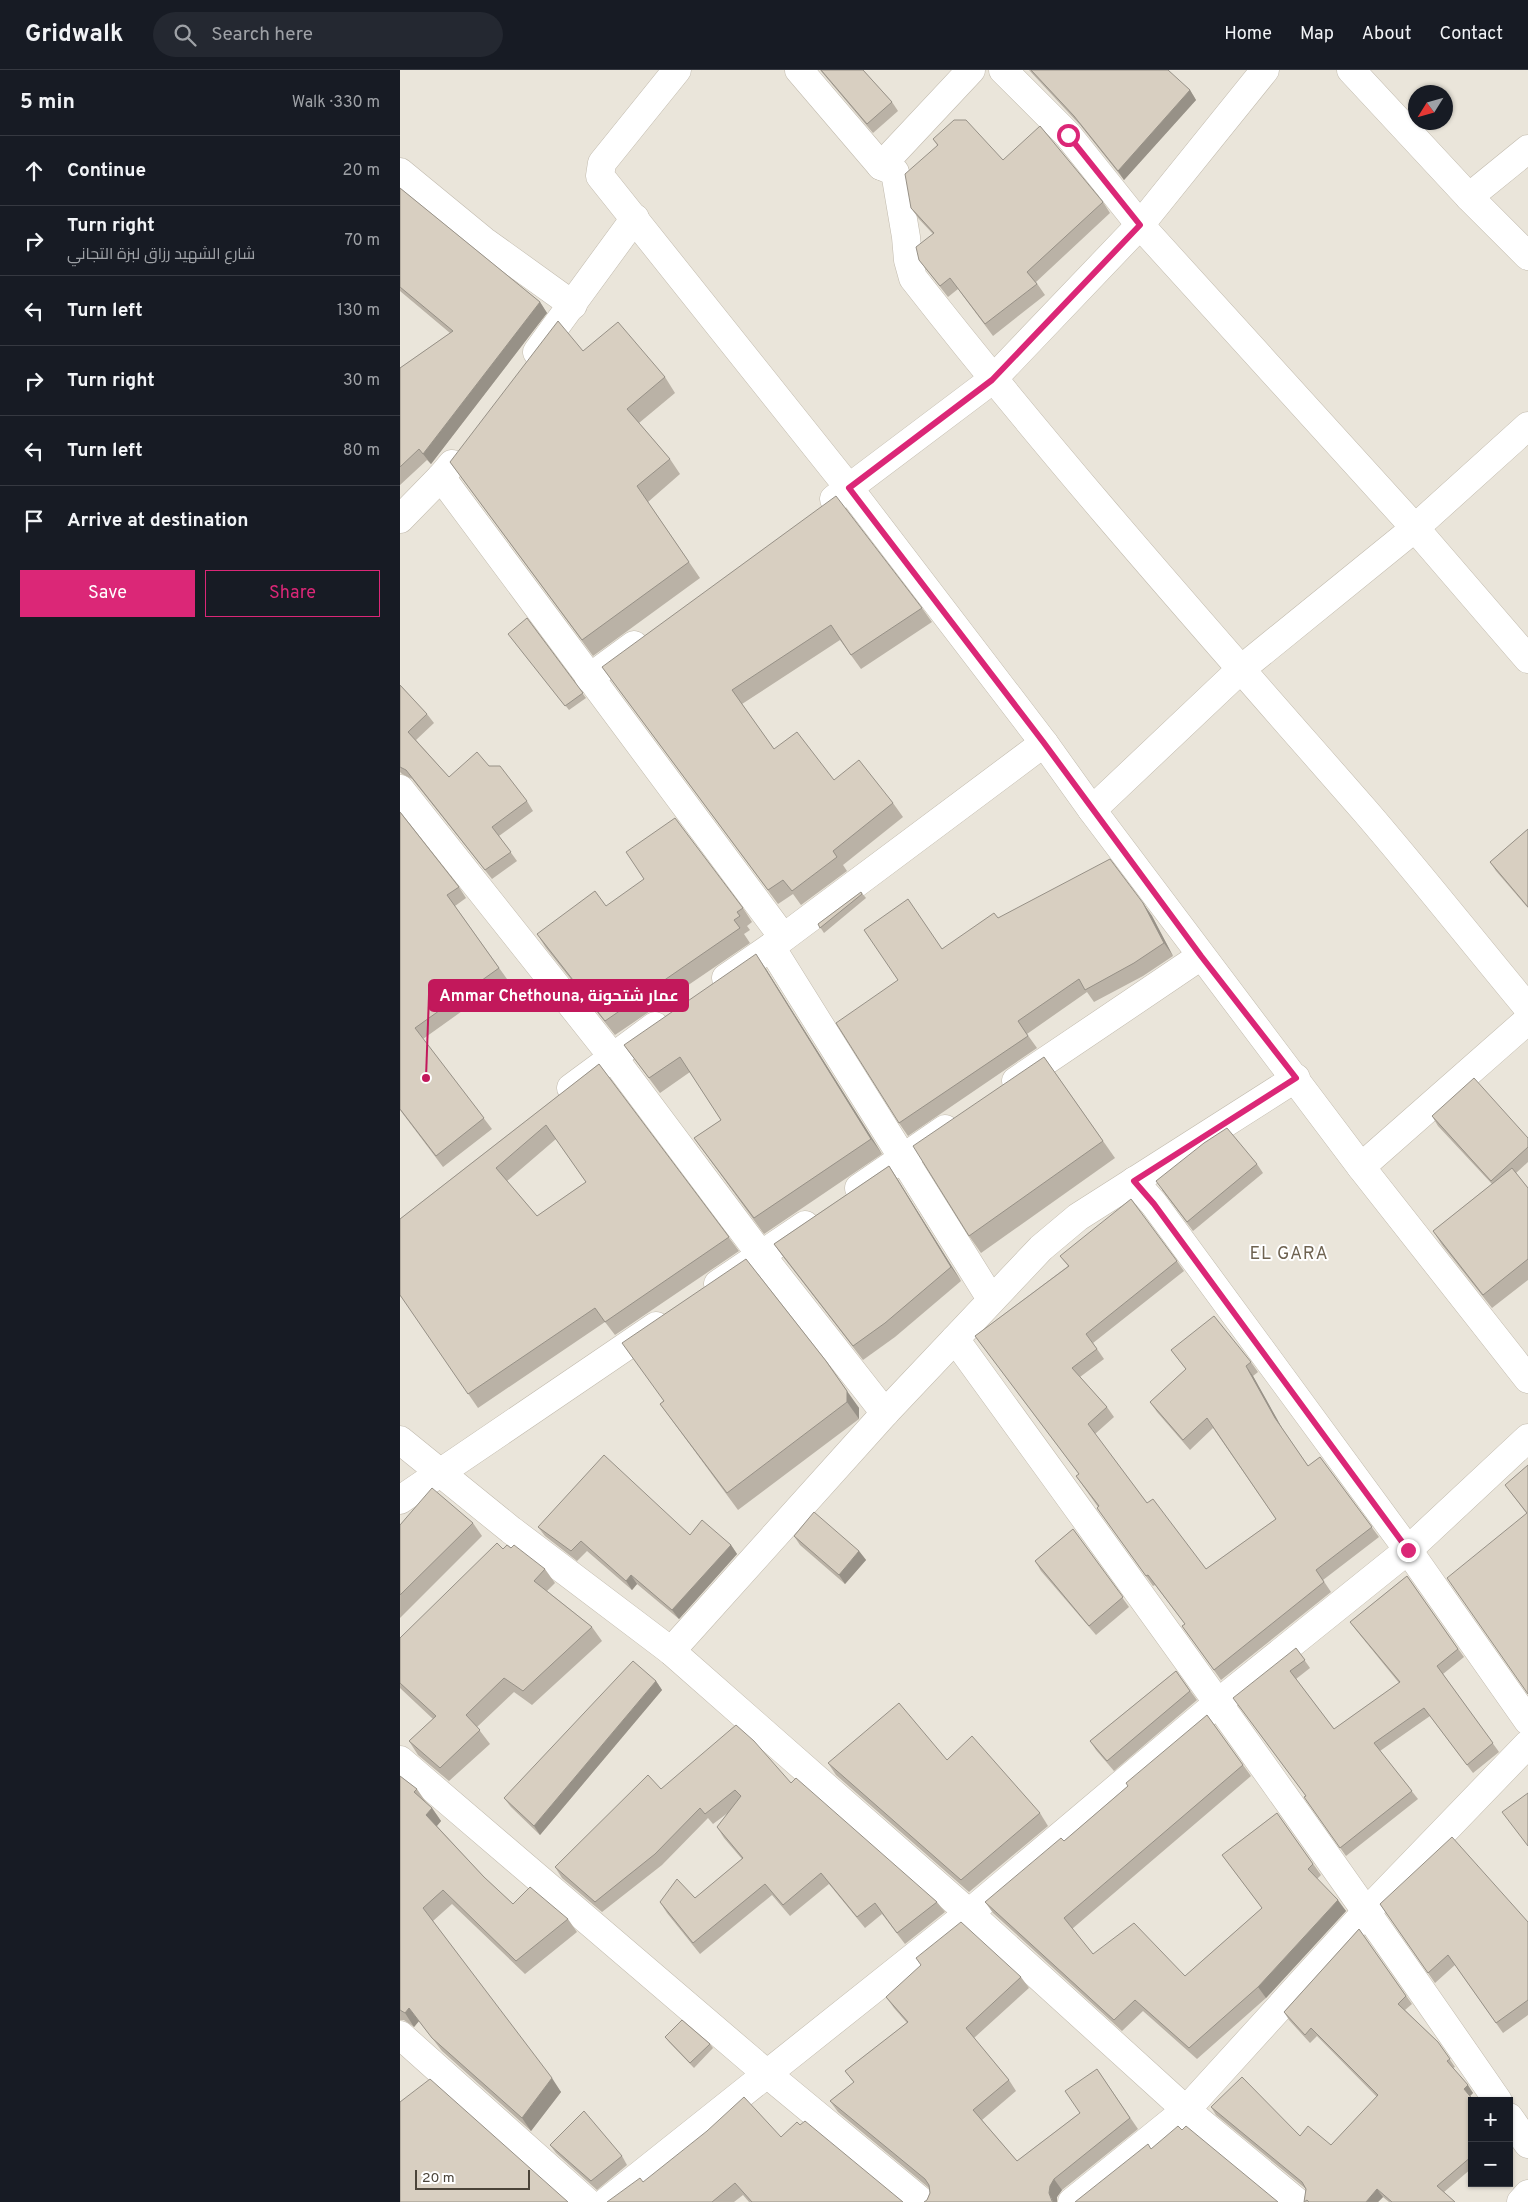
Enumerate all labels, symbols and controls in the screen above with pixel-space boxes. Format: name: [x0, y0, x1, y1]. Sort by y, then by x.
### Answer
search box: [153, 12, 503, 57]
text: Gridwalk: [25, 20, 123, 50]
icon: search: [171, 21, 199, 49]
text: Search here: [211, 23, 313, 47]
text: Home: [1224, 23, 1272, 46]
text: Map: [1300, 23, 1334, 46]
text: About: [1362, 23, 1411, 46]
text: Contact: [1439, 23, 1503, 46]
north arrow: [1408, 85, 1453, 130]
text: 5 min: [20, 89, 75, 116]
text: Walk · 330 m: [292, 93, 380, 113]
route start: [1057, 124, 1080, 147]
icon: ahead: [20, 157, 48, 185]
text: Continue: [67, 159, 146, 183]
text: 20 m: [343, 161, 380, 181]
text: Turn right: [67, 214, 155, 238]
icon: right: [20, 227, 48, 255]
text: 70 m: [345, 231, 380, 251]
text: شارع الشهيد رزاق لبزة التجاني: [67, 245, 255, 265]
icon: left: [20, 297, 48, 325]
text: Turn left: [67, 299, 143, 323]
text: 130 m: [337, 301, 380, 321]
icon: right: [20, 367, 48, 395]
text: Turn right: [67, 369, 155, 393]
text: 30 m: [343, 371, 380, 391]
icon: left: [20, 437, 48, 465]
text: Turn left: [67, 439, 143, 463]
text: 80 m: [343, 441, 380, 461]
icon: arrive: [20, 507, 48, 535]
text: Arrive at destination: [67, 509, 248, 533]
button: Save: [20, 570, 195, 617]
button: Share: [205, 570, 380, 617]
callout: Ammar Chethouna, عمار شتحونة: [429, 980, 688, 1011]
text: Ammar Chethouna, عمار شتحونة: [439, 987, 679, 1007]
district label: EL GARA: [1249, 1243, 1329, 1266]
route end: [1397, 1539, 1420, 1562]
map controls: [1468, 2097, 1513, 2187]
button: +: [1468, 2097, 1513, 2142]
button: −: [1468, 2142, 1513, 2187]
scale bar: [415, 2167, 530, 2190]
text: 20 m: [422, 2170, 455, 2187]

